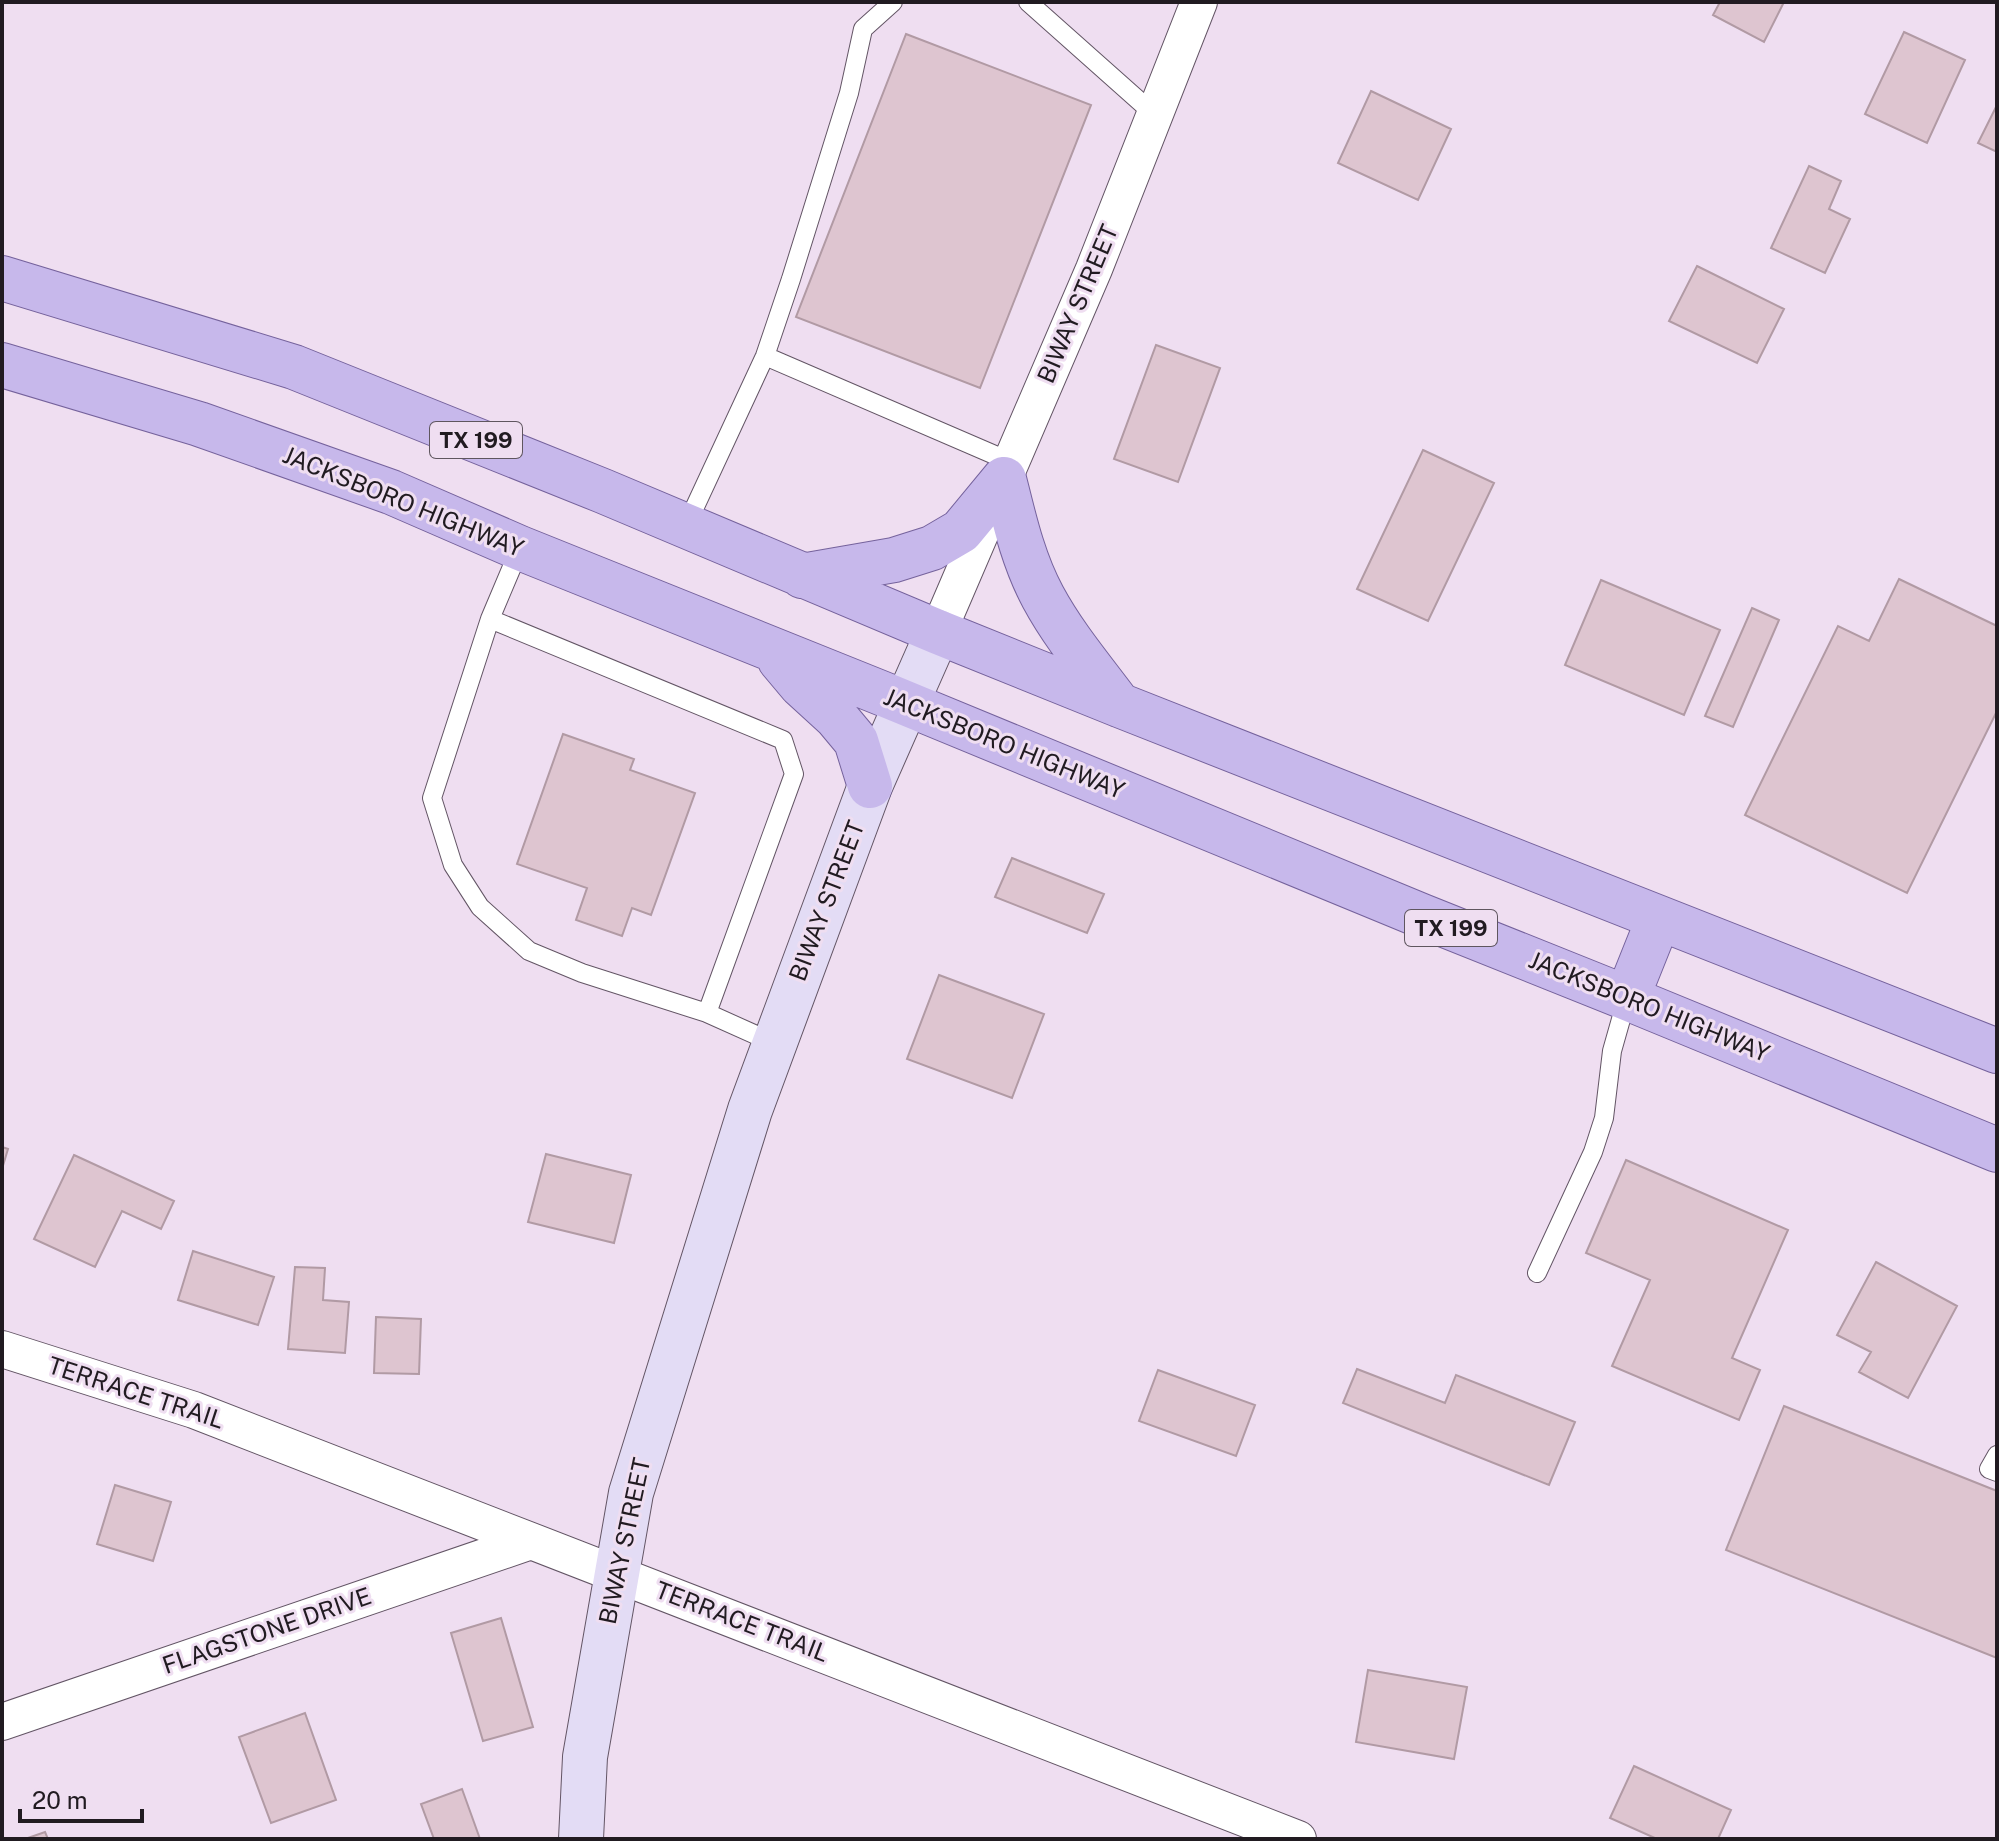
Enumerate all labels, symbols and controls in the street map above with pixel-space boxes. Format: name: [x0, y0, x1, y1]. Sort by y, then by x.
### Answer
street label: BIWAY STREET: [1031, 220, 1123, 387]
road number: TX 199: [430, 422, 522, 458]
street label: JACKSBORO HIGHWAY: [279, 440, 528, 562]
street label: JACKSBORO HIGHWAY: [880, 682, 1129, 804]
street label: BIWAY STREET: [783, 817, 869, 985]
road number: TX 199: [1405, 910, 1497, 946]
street label: JACKSBORO HIGHWAY: [1525, 945, 1774, 1067]
street label: TERRACE TRAIL: [45, 1350, 228, 1434]
street label: BIWAY STREET: [593, 1455, 655, 1627]
street label: TERRACE TRAIL: [652, 1575, 833, 1667]
street label: FLAGSTONE DRIVE: [159, 1581, 375, 1679]
scale bar: [20, 1773, 142, 1823]
text: 20 m: [32, 1786, 88, 1814]

